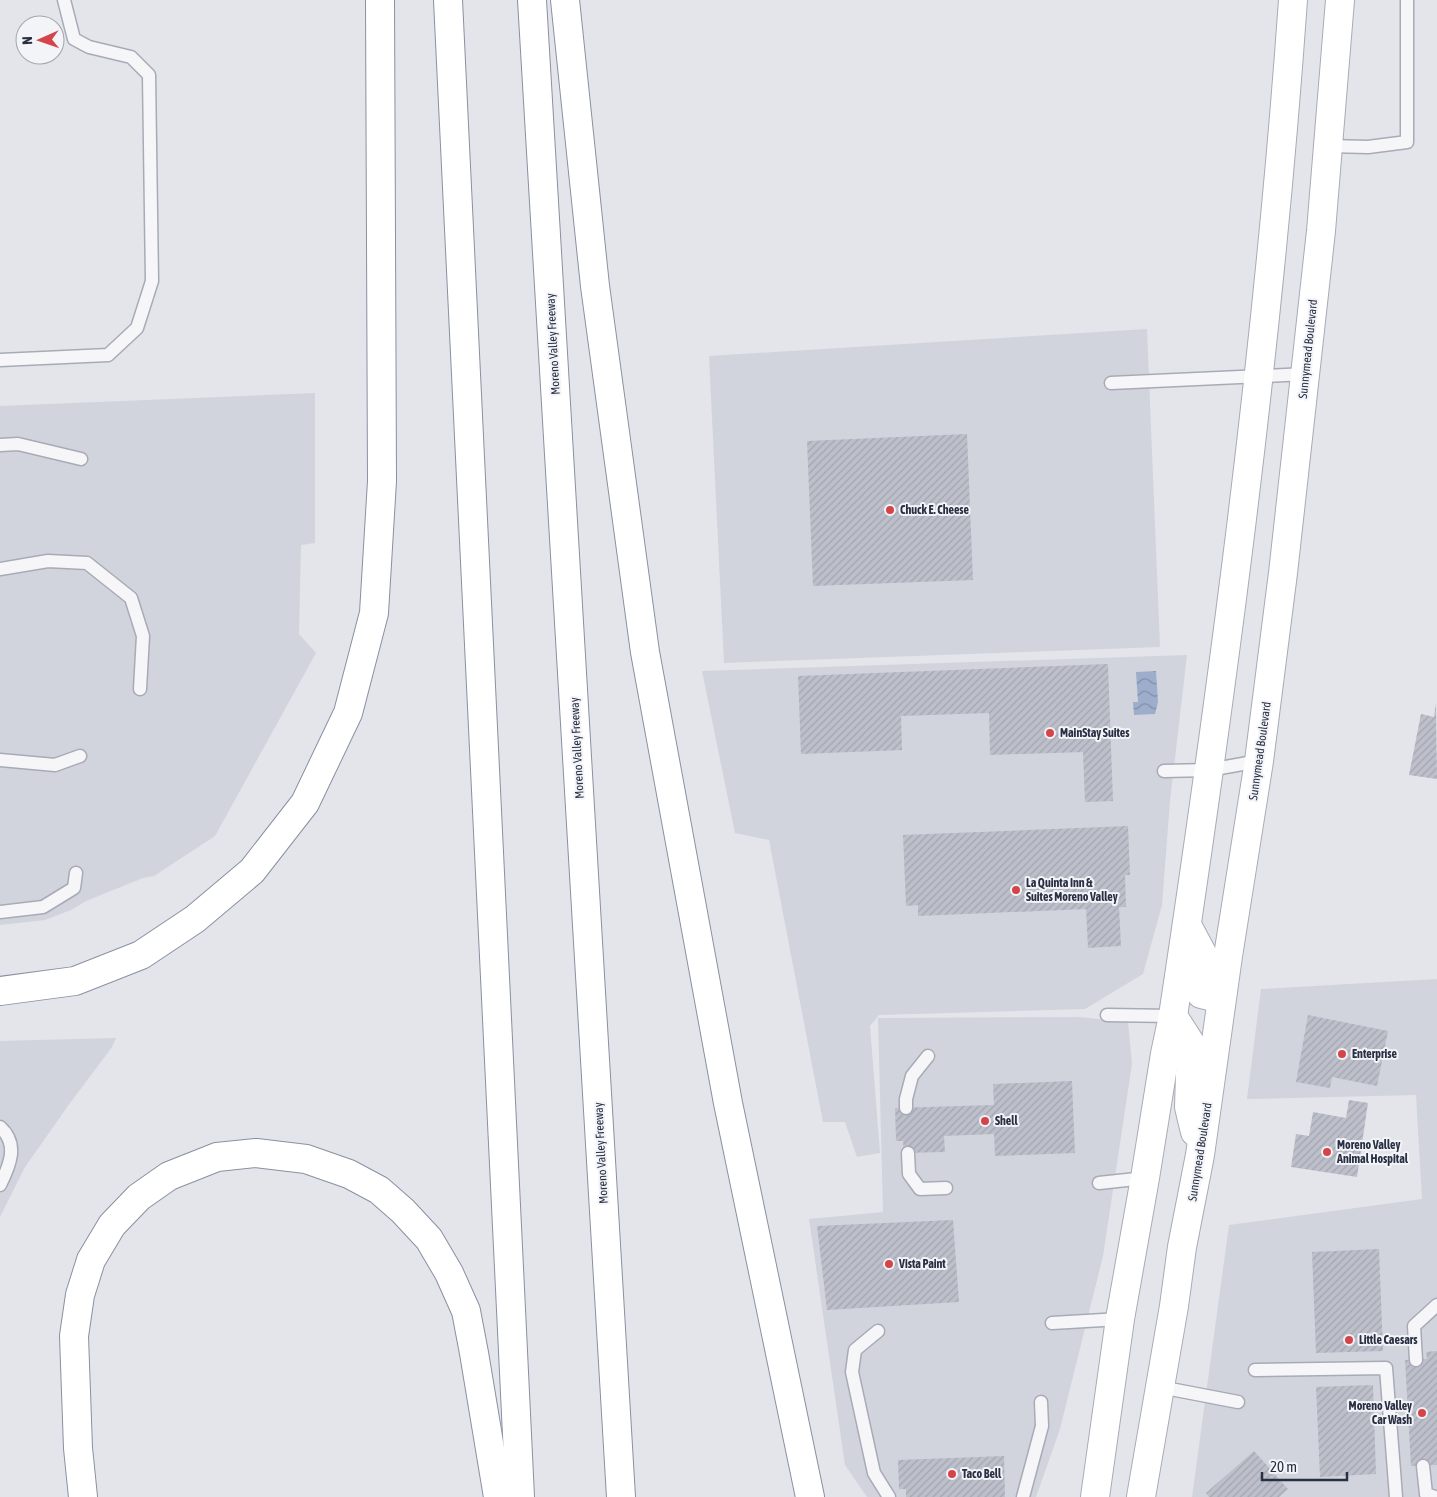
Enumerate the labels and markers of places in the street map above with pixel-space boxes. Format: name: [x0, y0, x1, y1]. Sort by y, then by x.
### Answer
place label: Chuck E. Cheese: [900, 503, 970, 517]
marker: Chuck E. Cheese: [884, 504, 896, 516]
place label: MainStay Suites: [1060, 726, 1130, 740]
marker: MainStay Suites: [1044, 727, 1056, 739]
place label: La Quinta Inn & Suites Moreno Valley: [1026, 876, 1118, 904]
marker: La Quinta Inn & Suites Moreno Valley: [1010, 884, 1022, 896]
place label: Enterprise: [1352, 1047, 1397, 1061]
marker: Enterprise: [1336, 1048, 1348, 1060]
place label: Shell: [995, 1114, 1018, 1128]
marker: Shell: [979, 1115, 991, 1127]
place label: Moreno Valley Animal Hospital: [1336, 1138, 1409, 1166]
marker: Moreno Valley Animal Hospital: [1321, 1146, 1333, 1158]
place label: Vista Paint: [898, 1257, 946, 1271]
marker: Vista Paint: [883, 1258, 895, 1270]
place label: Little Caesars: [1359, 1333, 1418, 1347]
marker: Little Caesars: [1343, 1334, 1355, 1346]
place label: Moreno Valley Car Wash: [1349, 1399, 1412, 1427]
marker: Moreno Valley Car Wash: [1416, 1407, 1428, 1419]
place label: Taco Bell: [962, 1467, 1002, 1481]
marker: Taco Bell: [946, 1468, 958, 1480]

